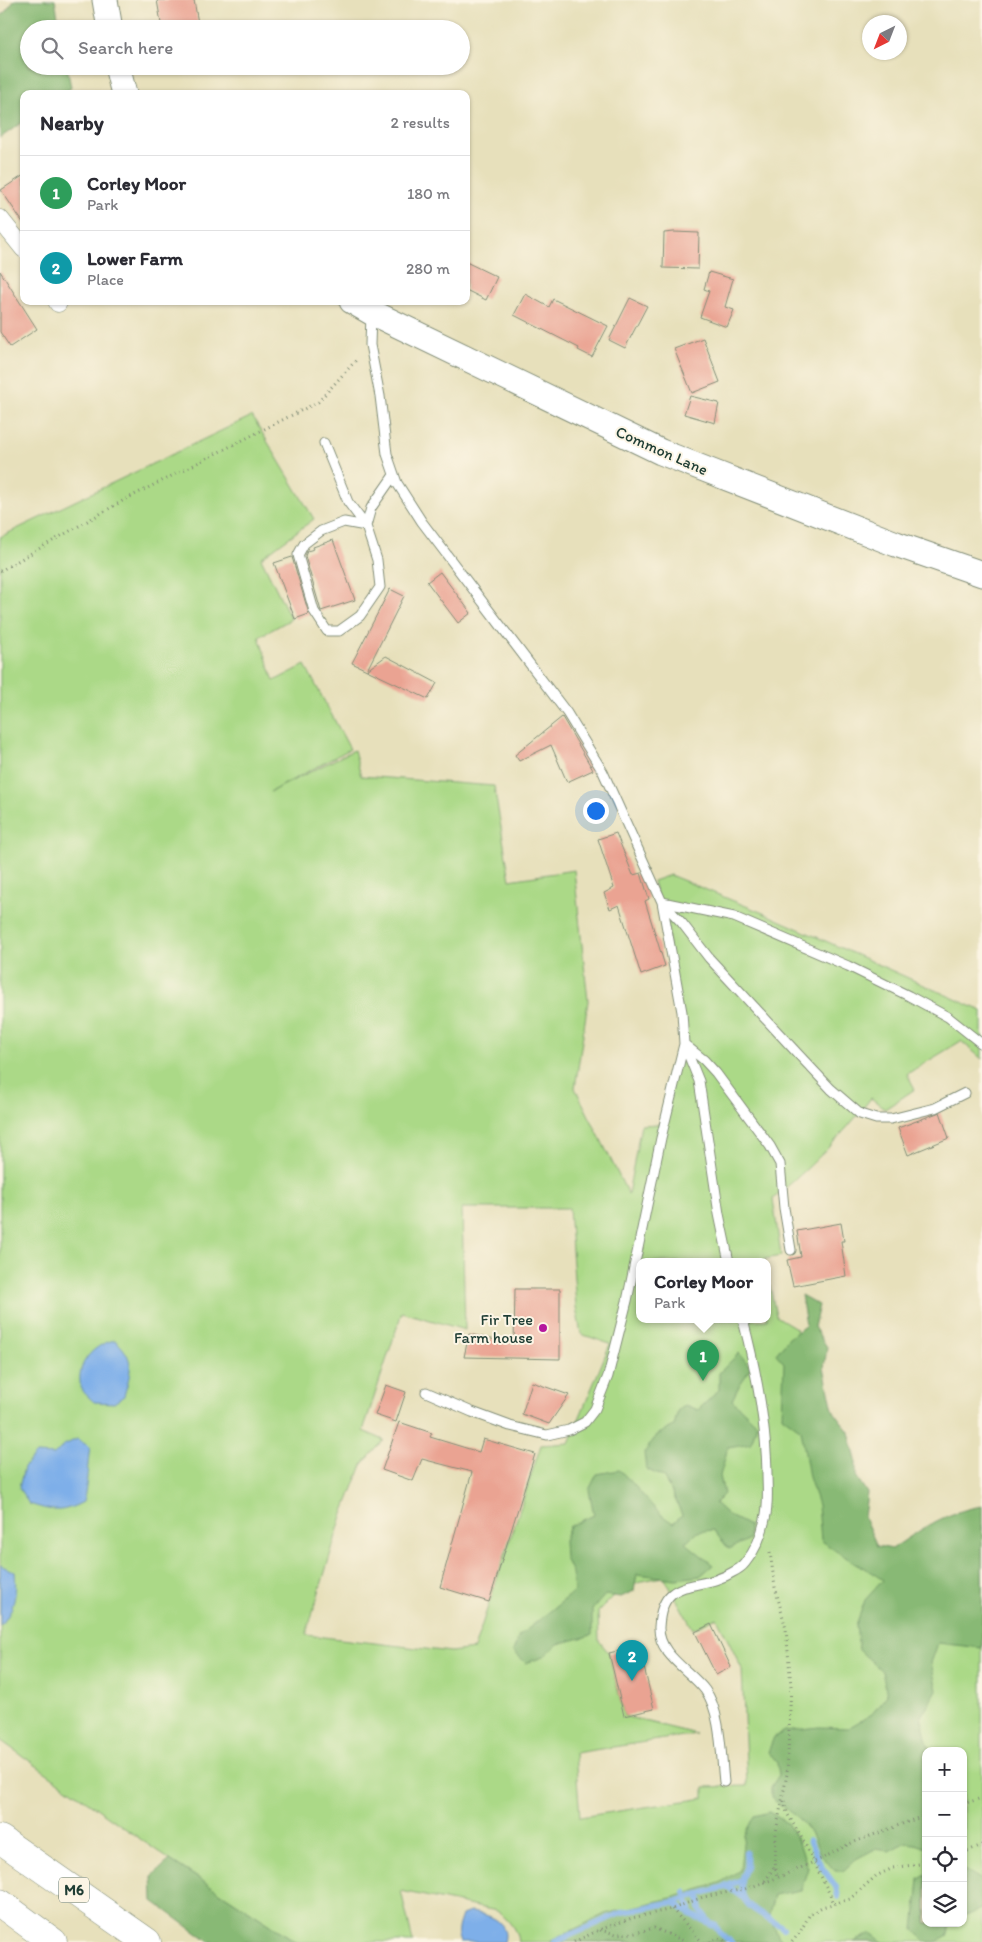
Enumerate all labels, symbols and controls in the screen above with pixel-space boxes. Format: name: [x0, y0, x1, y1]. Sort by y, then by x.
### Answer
north arrow: [862, 15, 907, 60]
search box: [20, 20, 470, 75]
icon: search: [38, 34, 66, 62]
text: Search here: [78, 36, 173, 59]
text: Nearby: [40, 110, 104, 135]
text: 2 results: [390, 113, 450, 132]
text: Corley Moor: [87, 172, 186, 195]
text: 1: [52, 184, 60, 203]
text: 180 m: [407, 184, 450, 203]
text: Park: [87, 195, 118, 214]
text: Lower Farm: [87, 247, 183, 270]
text: 2: [52, 259, 60, 278]
text: 280 m: [406, 259, 450, 278]
text: Place: [87, 270, 124, 289]
street label: Common Lane: [613, 422, 711, 479]
your location: [583, 798, 609, 824]
popup: [636, 1258, 771, 1323]
text: Corley Moor: [654, 1270, 753, 1293]
text: Park: [654, 1293, 685, 1312]
place label: Fir Tree Farm house: [454, 1310, 533, 1347]
marker: Fir Tree Farm house: [537, 1322, 549, 1334]
pin: 1: [687, 1340, 719, 1381]
pin: 2: [616, 1640, 648, 1681]
map controls: [922, 1747, 967, 1927]
button: +: [922, 1747, 967, 1792]
button: −: [922, 1792, 967, 1837]
button: locate: [922, 1837, 967, 1882]
road number: M6: [59, 1878, 89, 1902]
button: layers: [922, 1882, 967, 1927]

